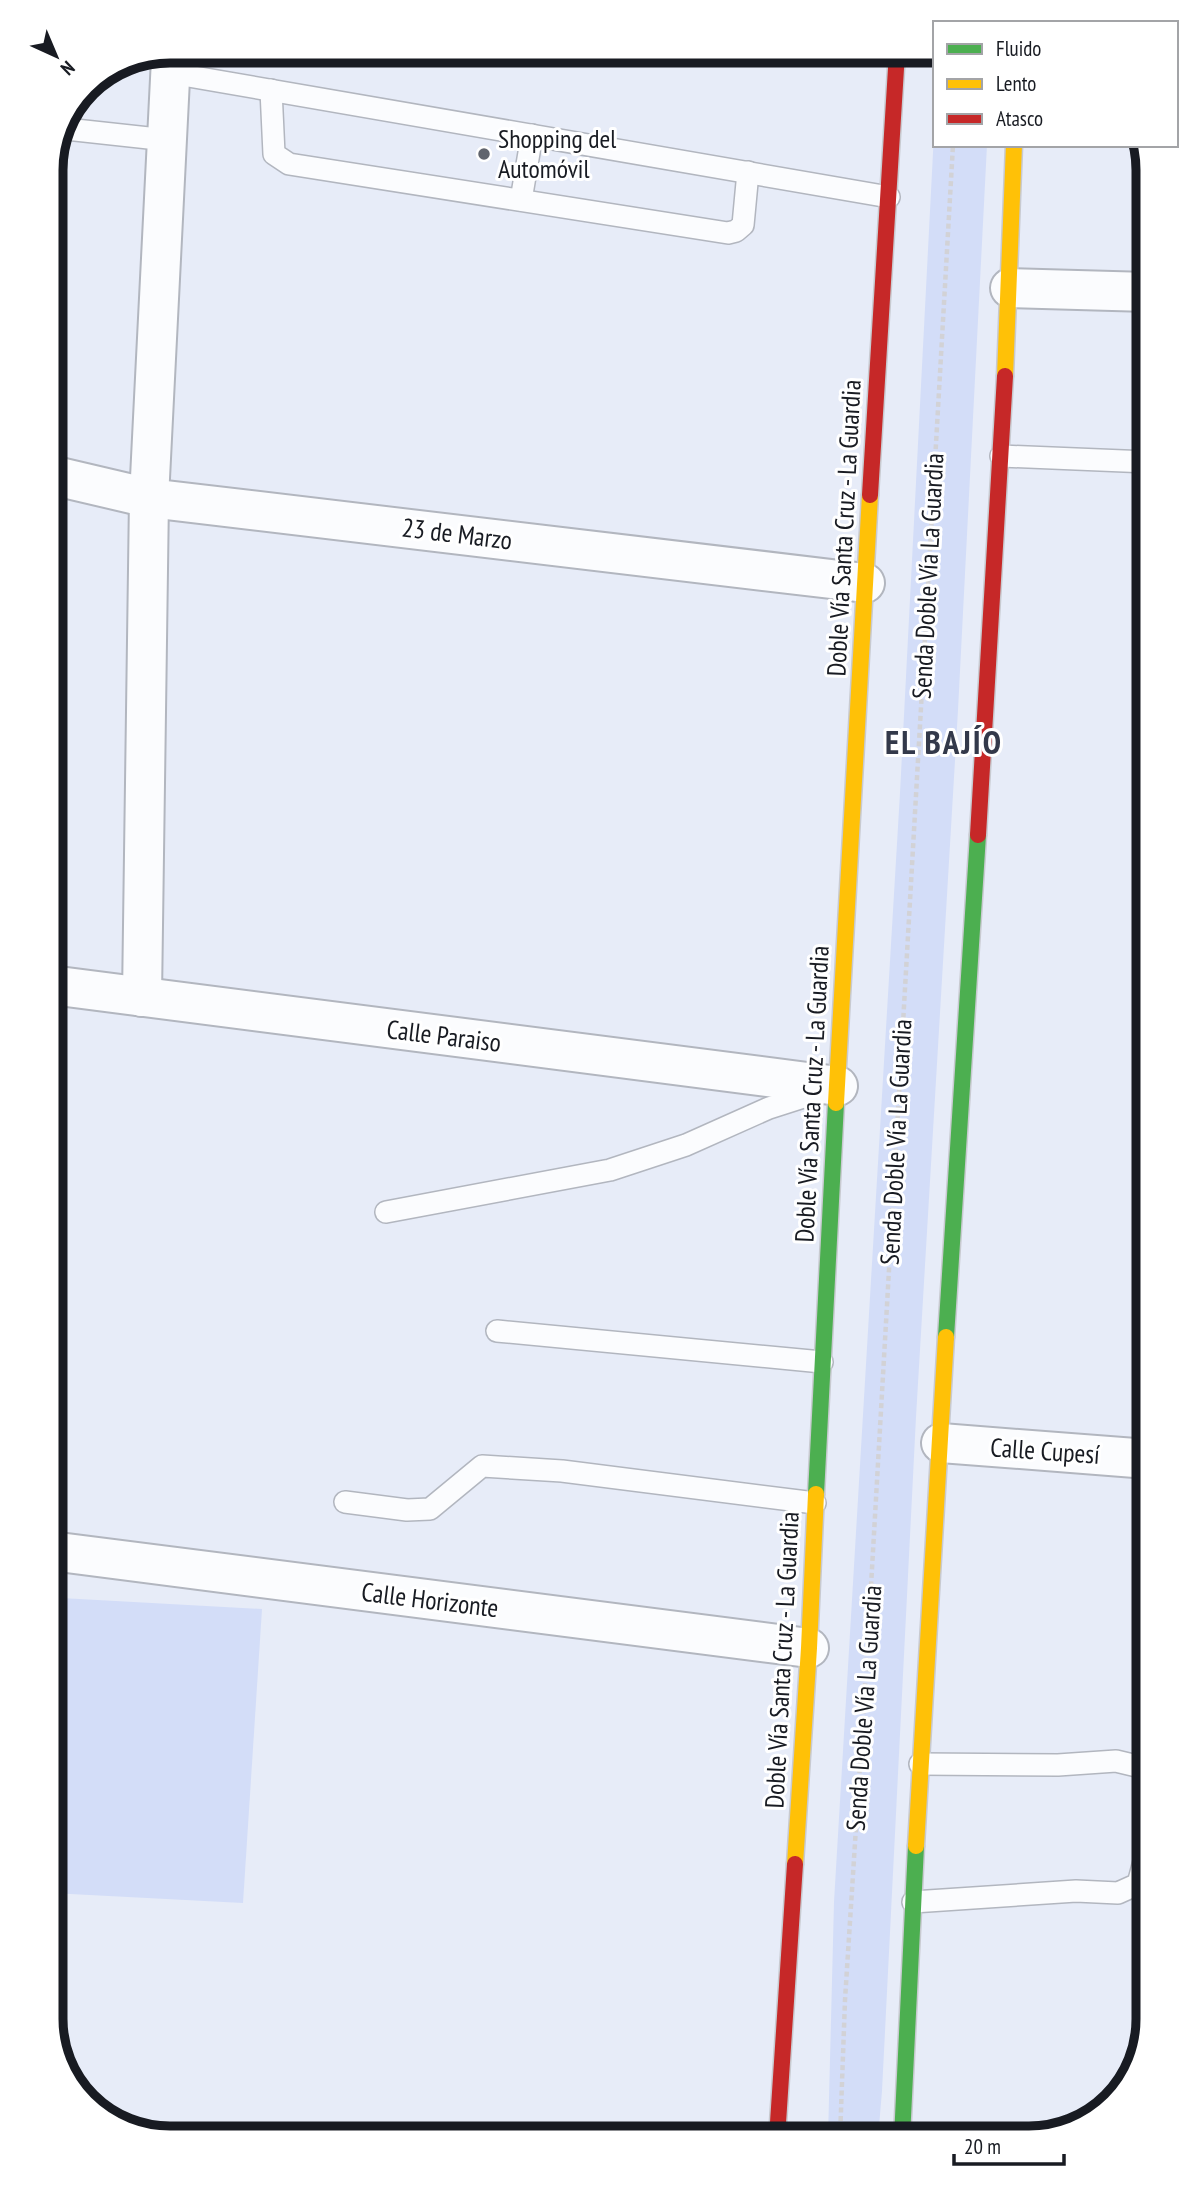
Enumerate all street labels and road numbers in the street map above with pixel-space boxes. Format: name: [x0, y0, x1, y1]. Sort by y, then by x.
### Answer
street label: Doble Vía Santa Cruz - La Guardia: [819, 379, 868, 677]
street label: Senda Doble Vía La Guardia: [905, 452, 950, 700]
street label: 23 de Marzo: [400, 510, 514, 557]
street label: Doble Vía Santa Cruz - La Guardia: [787, 945, 836, 1243]
street label: Calle Paraiso: [385, 1012, 503, 1059]
street label: Senda Doble Vía La Guardia: [873, 1018, 918, 1266]
street label: Calle Cupesí: [989, 1430, 1101, 1471]
street label: Doble Vía Santa Cruz - La Guardia: [757, 1511, 806, 1809]
street label: Calle Horizonte: [360, 1575, 500, 1624]
street label: Senda Doble Vía La Guardia: [838, 1584, 889, 1832]

